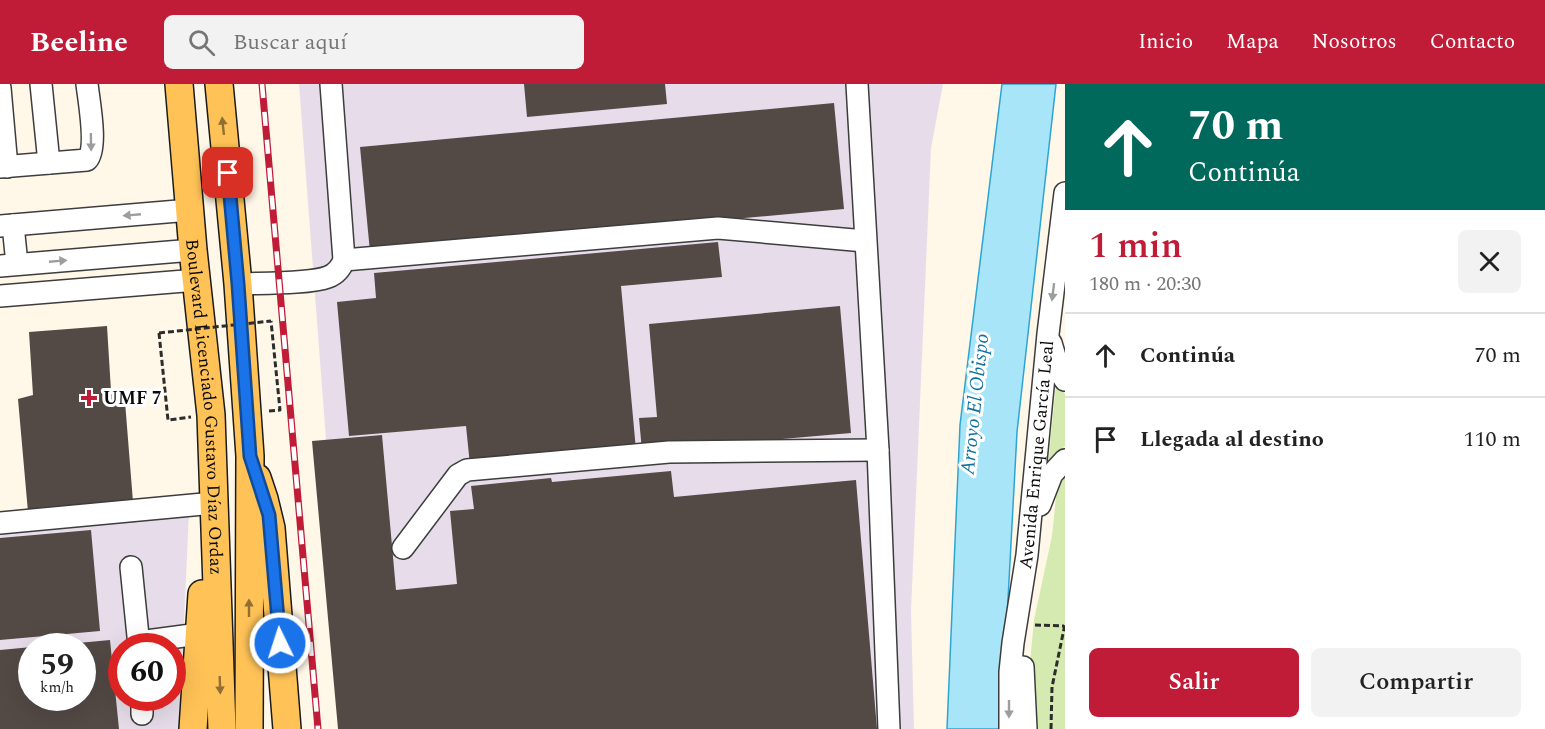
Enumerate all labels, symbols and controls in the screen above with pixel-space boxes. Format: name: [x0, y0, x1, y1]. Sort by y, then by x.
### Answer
search box: [164, 15, 584, 69]
text: Beeline: [30, 21, 128, 64]
icon: search: [185, 26, 218, 59]
text: Buscar aquí: [233, 26, 347, 59]
text: Inicio: [1138, 26, 1193, 58]
text: Mapa: [1226, 26, 1279, 58]
text: Nosotros: [1312, 26, 1397, 58]
text: Contacto: [1430, 26, 1515, 58]
text: 70 m: [1188, 95, 1283, 158]
icon: ahead: [1089, 108, 1167, 186]
one-way arrow: [218, 117, 228, 136]
one-way arrow: [86, 132, 96, 151]
pin: [202, 147, 253, 198]
text: Continúa: [1188, 152, 1300, 194]
icon: arrive: [211, 156, 244, 189]
one-way arrow: [122, 210, 141, 220]
text: 1 min: [1089, 219, 1182, 274]
button: close: [1458, 230, 1521, 293]
street label: Boulevard Licenciado Gustavo Díaz Ordaz: [179, 238, 230, 575]
one-way arrow: [49, 256, 68, 266]
text: 180 m · 20:30: [1089, 269, 1201, 299]
one-way arrow: [1048, 283, 1058, 302]
water label: Arroyo El Obispo: [953, 332, 997, 477]
street label: Avenida Enrique García Leal: [1011, 339, 1061, 571]
icon: ahead: [1089, 339, 1122, 372]
text: Continúa: [1140, 339, 1235, 372]
text: 70 m: [1475, 339, 1521, 372]
place label: UMF 7: [103, 385, 162, 412]
marker: UMF 7: [80, 389, 98, 407]
icon: arrive: [1089, 423, 1122, 456]
text: Llegada al destino: [1140, 423, 1324, 456]
text: 110 m: [1464, 423, 1521, 456]
one-way arrow: [244, 598, 254, 617]
position arrow: [248, 611, 312, 675]
speed limit sign: 60: [108, 633, 186, 711]
text: 59: [40, 642, 74, 688]
button: Salir: [1089, 648, 1299, 717]
button: Compartir: [1311, 648, 1521, 717]
text: km/h: [40, 676, 74, 699]
one-way arrow: [216, 676, 225, 695]
one-way arrow: [1004, 700, 1014, 719]

